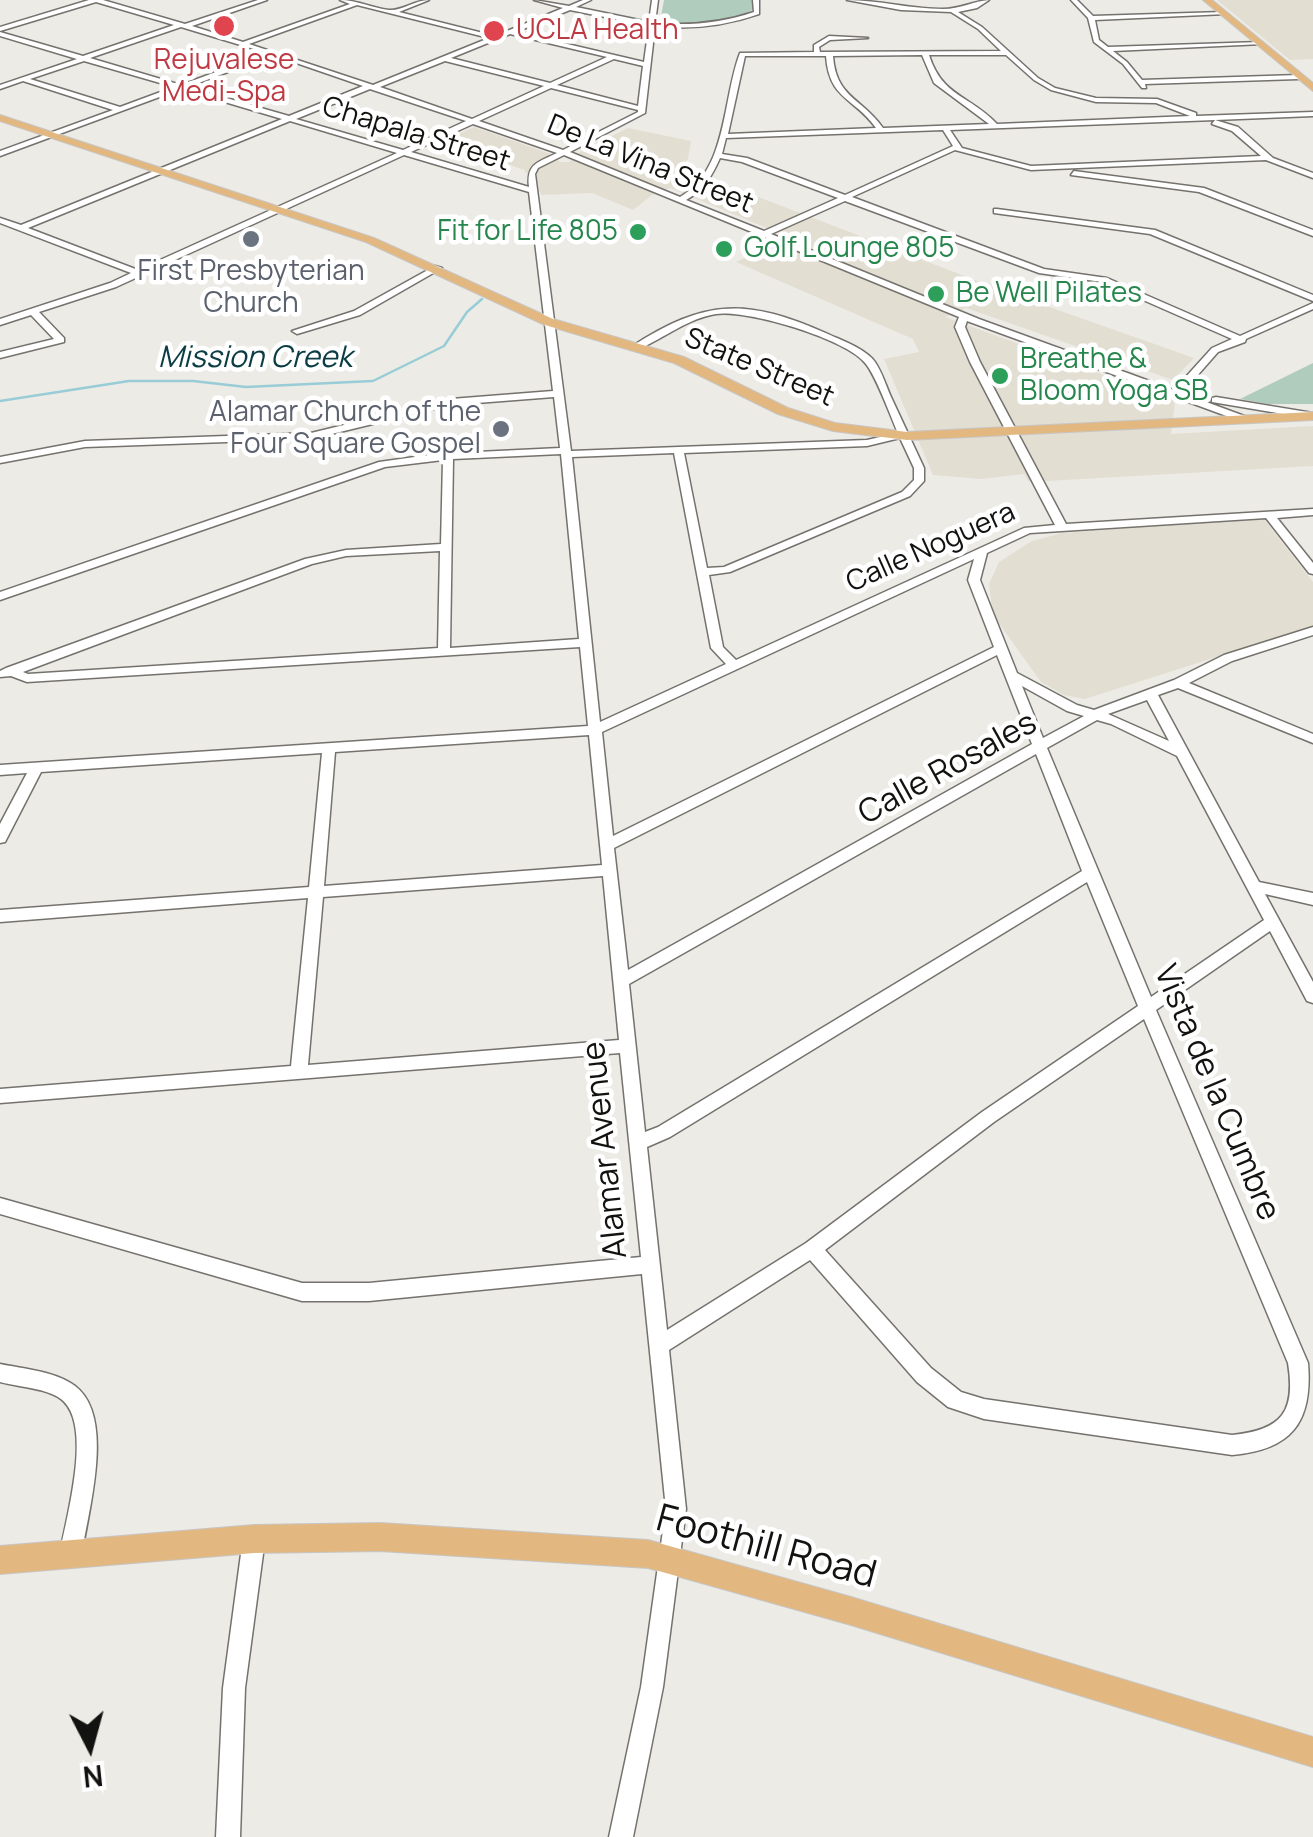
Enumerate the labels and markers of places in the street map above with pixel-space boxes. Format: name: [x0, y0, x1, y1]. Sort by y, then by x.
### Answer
marker: Rejuvalese Medi-Spa: [211, 13, 237, 39]
place label: UCLA Health: [516, 14, 679, 48]
marker: UCLA Health: [481, 18, 507, 44]
place label: Rejuvalese Medi-Spa: [154, 44, 294, 110]
place label: Fit for Life 805: [437, 215, 618, 249]
marker: Fit for Life 805: [627, 221, 649, 243]
marker: First Presbyterian Church: [240, 228, 262, 250]
place label: Golf Lounge 805: [744, 232, 955, 266]
marker: Golf Lounge 805: [713, 238, 735, 260]
place label: First Presbyterian Church: [137, 255, 365, 321]
place label: Be Well Pilates: [956, 277, 1142, 311]
marker: Be Well Pilates: [925, 283, 947, 305]
place label: Breathe & Bloom Yoga SB: [1020, 343, 1208, 409]
marker: Breathe & Bloom Yoga SB: [989, 365, 1011, 387]
place label: Alamar Church of the Four Square Gospel: [209, 396, 481, 462]
marker: Alamar Church of the Four Square Gospel: [490, 418, 512, 440]

